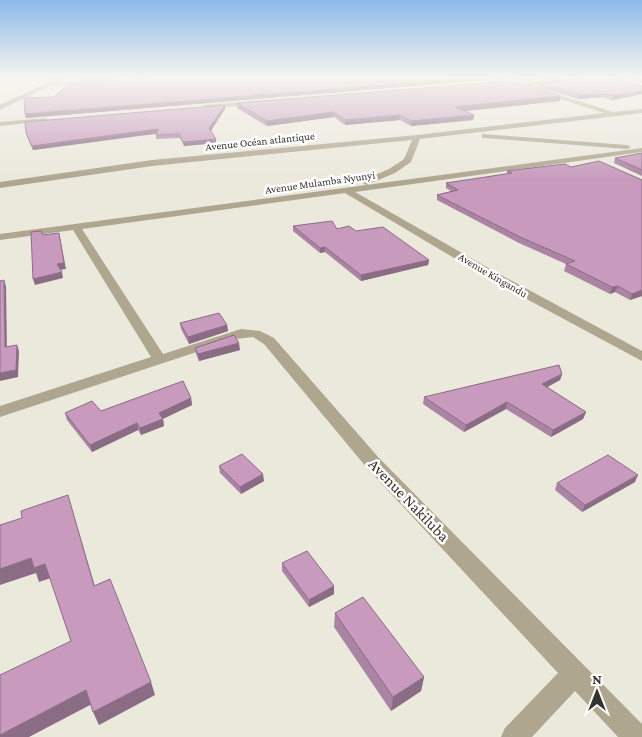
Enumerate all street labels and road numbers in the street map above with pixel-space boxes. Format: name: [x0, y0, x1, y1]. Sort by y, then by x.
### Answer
street label: Avenue Océan atlantique: [205, 129, 315, 154]
street label: Avenue Mulamba Nyunyi: [264, 168, 376, 197]
street label: Avenue Kingandu: [456, 250, 530, 301]
street label: Avenue Nakiluba: [365, 455, 453, 545]

